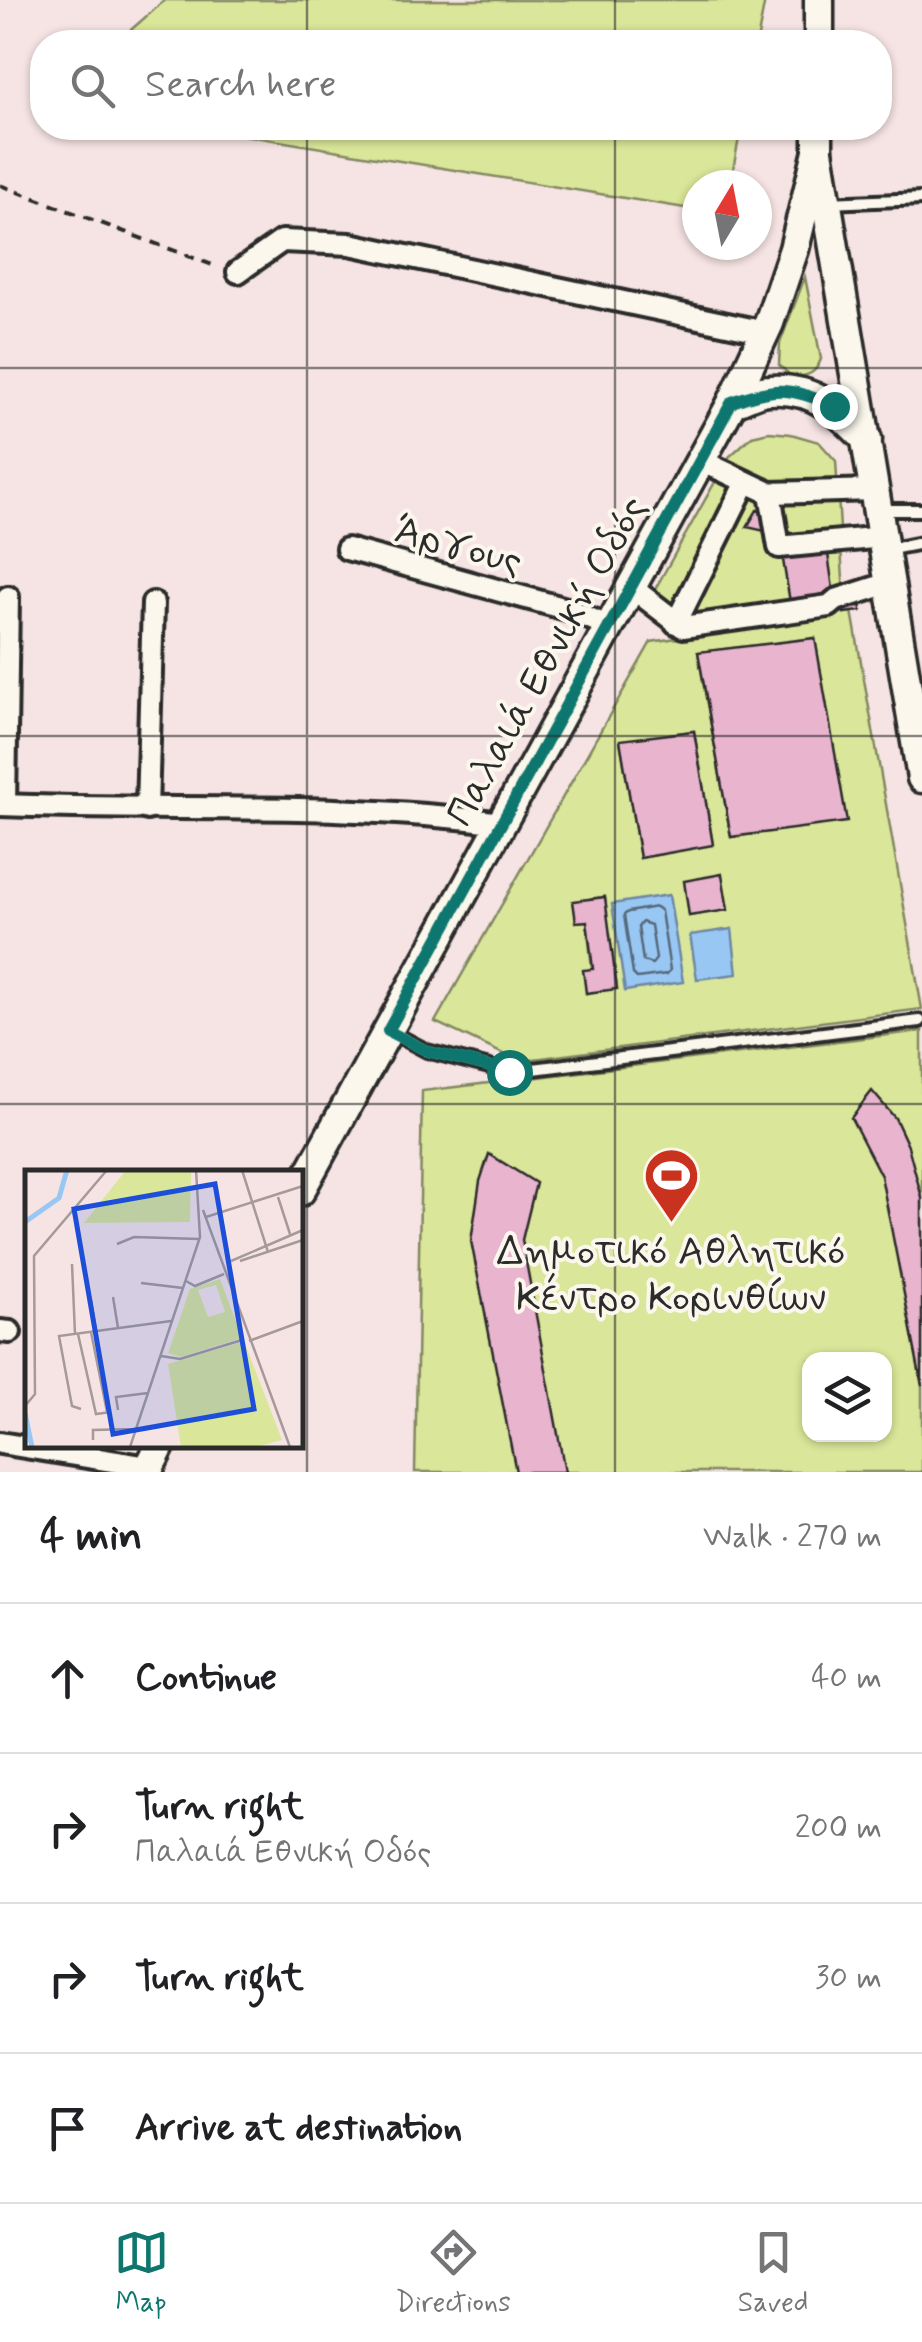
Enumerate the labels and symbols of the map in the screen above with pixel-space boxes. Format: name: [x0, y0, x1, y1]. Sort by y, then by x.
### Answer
north arrow: [682, 170, 772, 260]
route end: [812, 384, 858, 430]
street label: Παλαιά Εθνική Οδός: [435, 487, 660, 836]
street label: Άργους: [389, 505, 528, 589]
route start: [487, 1050, 533, 1096]
sports icon: Δημοτικό Αθλητικό Κέντρο Κορινθίων: [641, 1146, 701, 1225]
inset map: [25, 1170, 302, 1447]
place label: Δημοτικό Αθλητικό Κέντρο Κορινθίων: [497, 1227, 845, 1325]

